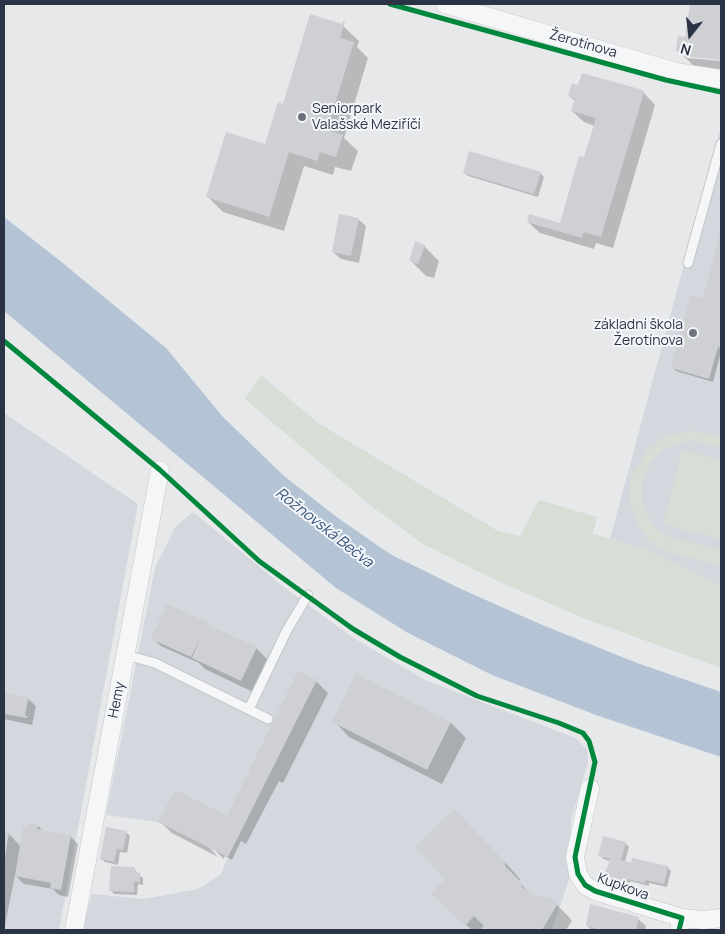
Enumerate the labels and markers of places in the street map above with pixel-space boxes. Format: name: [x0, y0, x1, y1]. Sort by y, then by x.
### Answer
place label: Seniorpark Valašské Meziříčí: [312, 101, 421, 134]
marker: Seniorpark Valašské Meziříčí: [296, 111, 308, 123]
place label: základní škola Žerotínova: [594, 317, 683, 350]
marker: základní škola Žerotínova: [687, 327, 699, 339]

